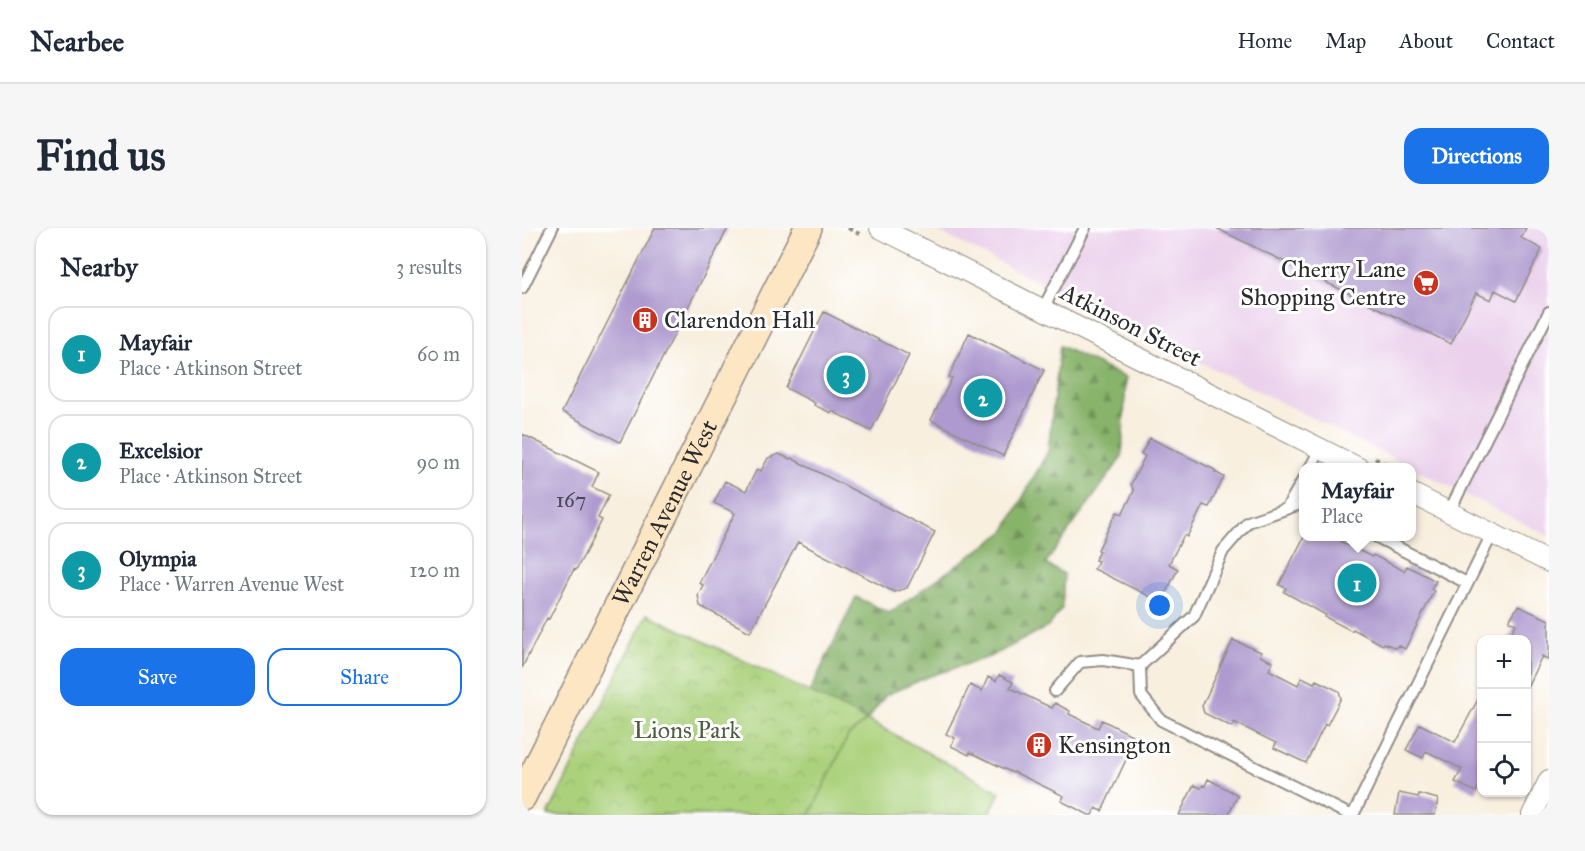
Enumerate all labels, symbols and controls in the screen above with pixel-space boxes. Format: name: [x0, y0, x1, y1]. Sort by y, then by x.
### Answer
text: Nearbee: [30, 24, 124, 59]
text: Home: [1237, 28, 1292, 54]
text: Map: [1325, 28, 1366, 54]
text: About: [1399, 28, 1453, 54]
text: Contact: [1486, 28, 1555, 54]
button: Directions: [1404, 128, 1549, 184]
text: Find us: [36, 130, 166, 182]
text: Nearby: [60, 251, 138, 283]
place label: Cherry Lane Shopping Centre: [1240, 254, 1406, 312]
text: 3 results: [396, 255, 462, 279]
supermarket icon: Cherry Lane Shopping Centre: [1411, 268, 1441, 298]
street label: Atkinson Street: [1055, 276, 1207, 374]
building icon: Clarendon Hall: [630, 305, 660, 335]
place label: Clarendon Hall: [664, 305, 816, 335]
text: Mayfair: [119, 329, 192, 356]
text: 1: [78, 342, 85, 366]
text: 60 m: [417, 342, 460, 366]
pin: 3: [826, 352, 866, 398]
text: Place · Atkinson Street: [119, 356, 302, 380]
pin: 2: [964, 376, 1002, 420]
street label: Warren Avenue West: [606, 414, 724, 611]
text: Excelsior: [119, 437, 202, 464]
text: 2: [77, 450, 86, 474]
text: 90 m: [417, 450, 460, 474]
popup: [1299, 463, 1416, 541]
text: Place · Atkinson Street: [119, 464, 302, 488]
text: Mayfair: [1321, 477, 1394, 504]
house number: 167: [556, 487, 586, 513]
text: Place: [1321, 504, 1363, 528]
text: Olympia: [119, 545, 197, 572]
text: 3: [78, 558, 86, 582]
text: 120 m: [409, 558, 460, 582]
pin: 1: [1338, 560, 1376, 606]
text: Place · Warren Avenue West: [119, 572, 344, 596]
your location: [1145, 591, 1174, 620]
map controls: [1477, 635, 1531, 797]
button: +: [1477, 635, 1531, 689]
button: Save: [60, 648, 255, 706]
button: Share: [267, 648, 462, 706]
button: −: [1477, 689, 1531, 743]
park label: Lions Park: [634, 715, 741, 745]
building icon: Kensington: [1024, 730, 1054, 760]
place label: Kensington: [1058, 730, 1171, 760]
button: locate: [1477, 743, 1531, 797]

